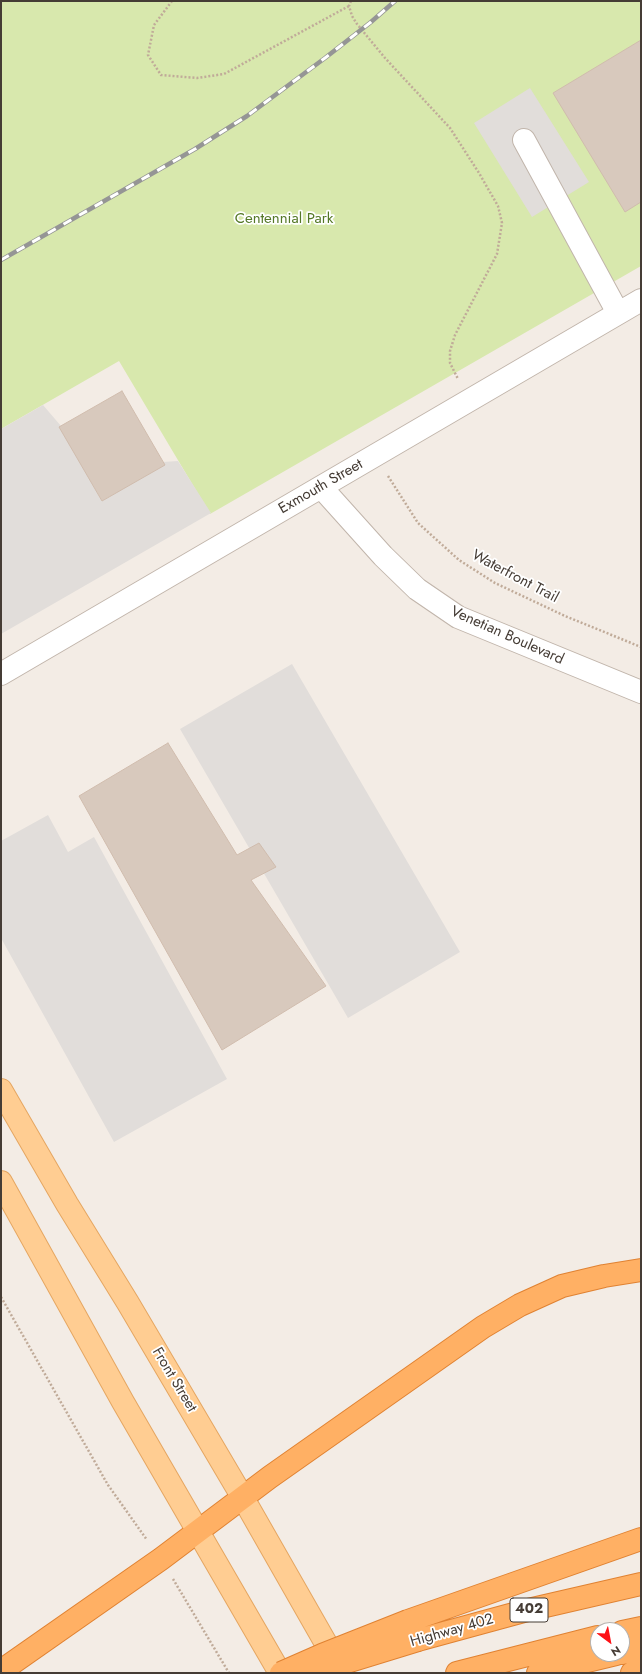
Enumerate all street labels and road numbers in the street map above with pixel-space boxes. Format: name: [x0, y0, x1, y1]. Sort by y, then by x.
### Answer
street label: Exmouth Street: [276, 456, 366, 518]
street label: Waterfront Trail: [468, 547, 562, 607]
street label: Venetian Boulevard: [448, 603, 566, 669]
street label: Front Street: [148, 1344, 200, 1416]
road number: 402: [510, 1598, 548, 1622]
street label: Highway 402: [408, 1611, 496, 1651]

